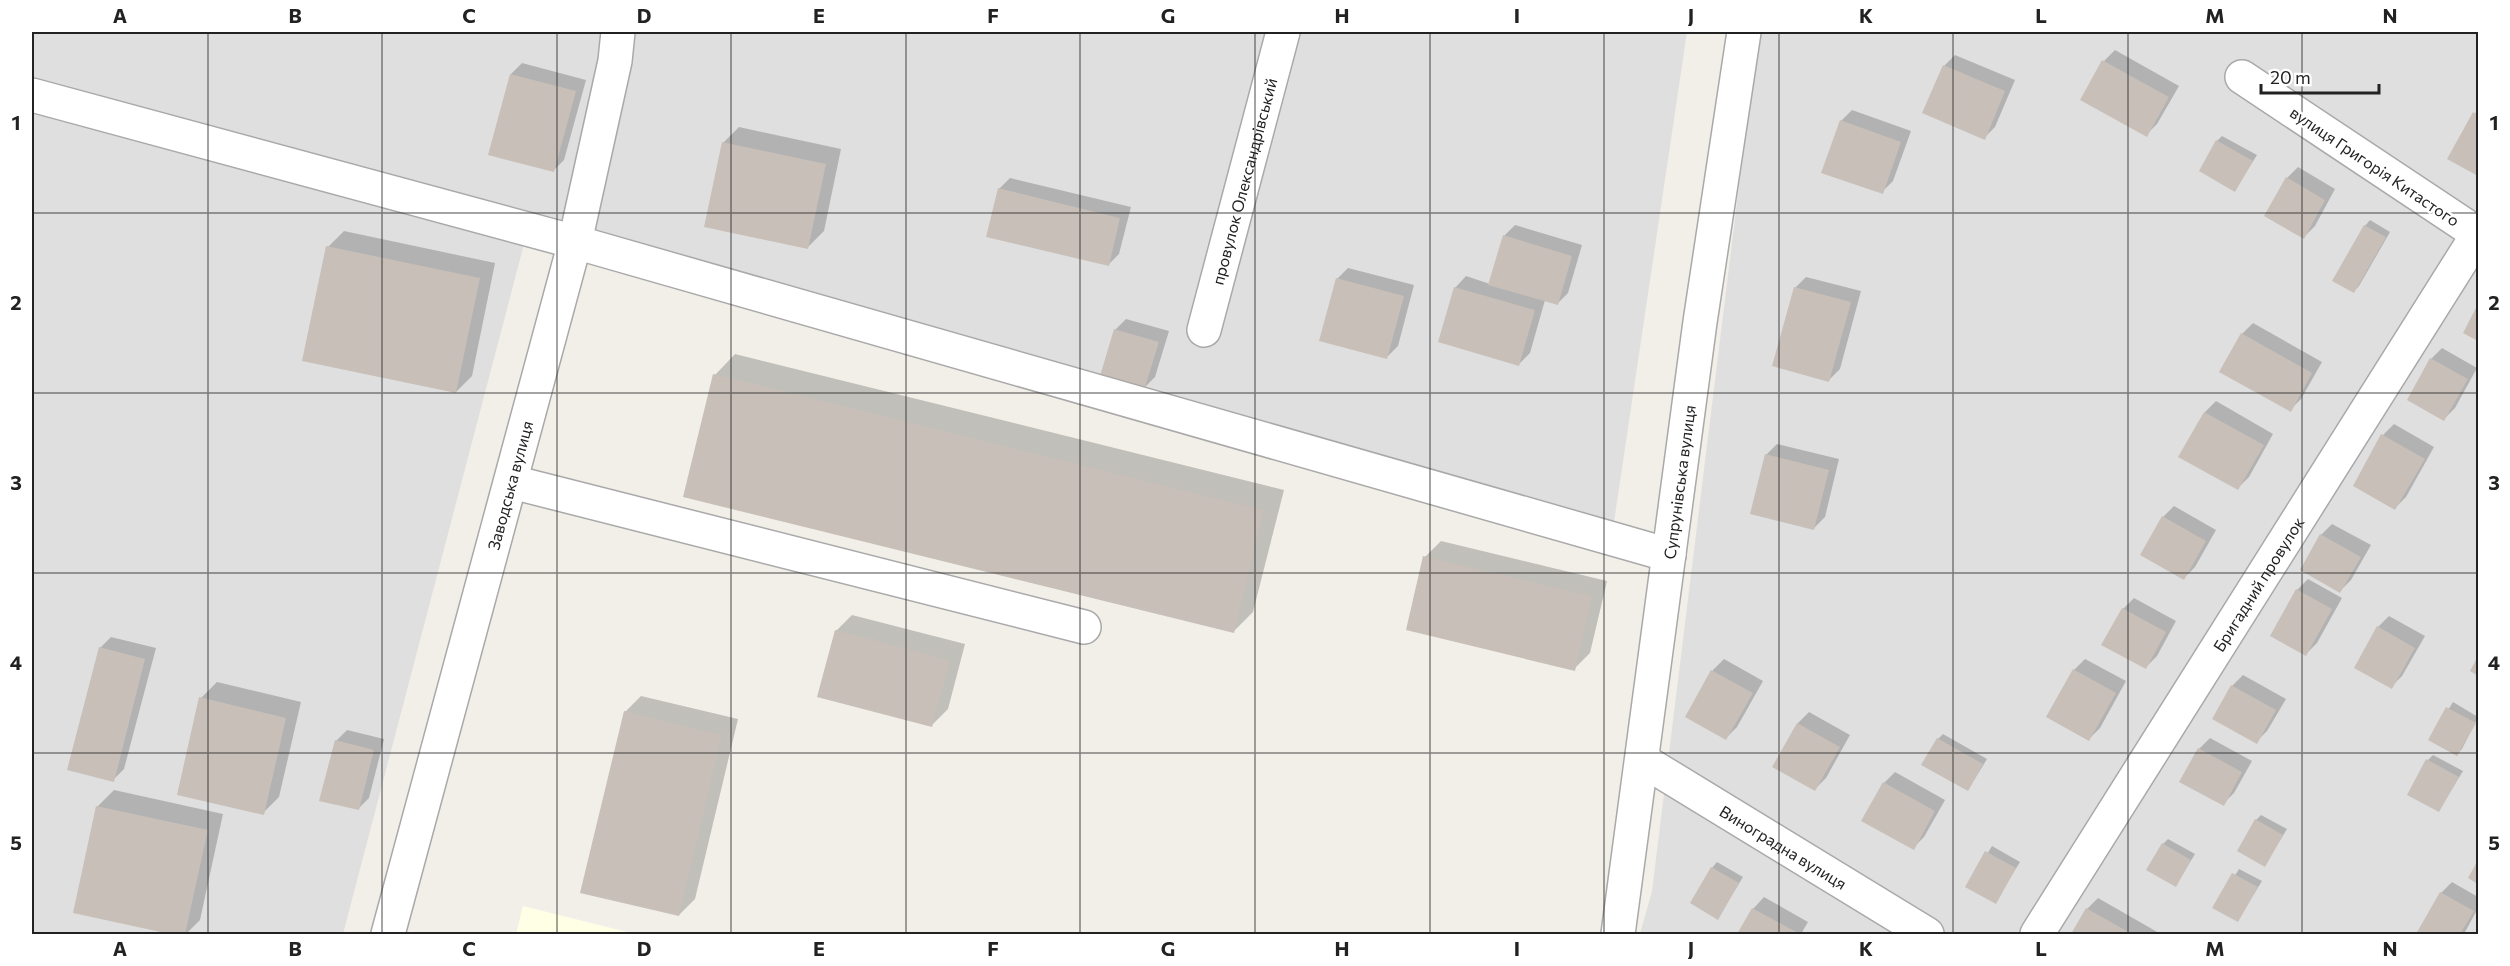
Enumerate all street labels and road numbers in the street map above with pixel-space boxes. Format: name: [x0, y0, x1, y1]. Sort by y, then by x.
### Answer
street label: провулок Олександрівський: [1207, 76, 1280, 287]
street label: вулиця Григорія Китастого: [2287, 102, 2463, 230]
street label: Супрунівська вулиця: [1659, 404, 1698, 560]
street label: Заводська вулиця: [483, 418, 536, 552]
street label: Бригадний провулок: [2208, 513, 2307, 655]
street label: Виноградна вулиця: [1717, 801, 1851, 892]

